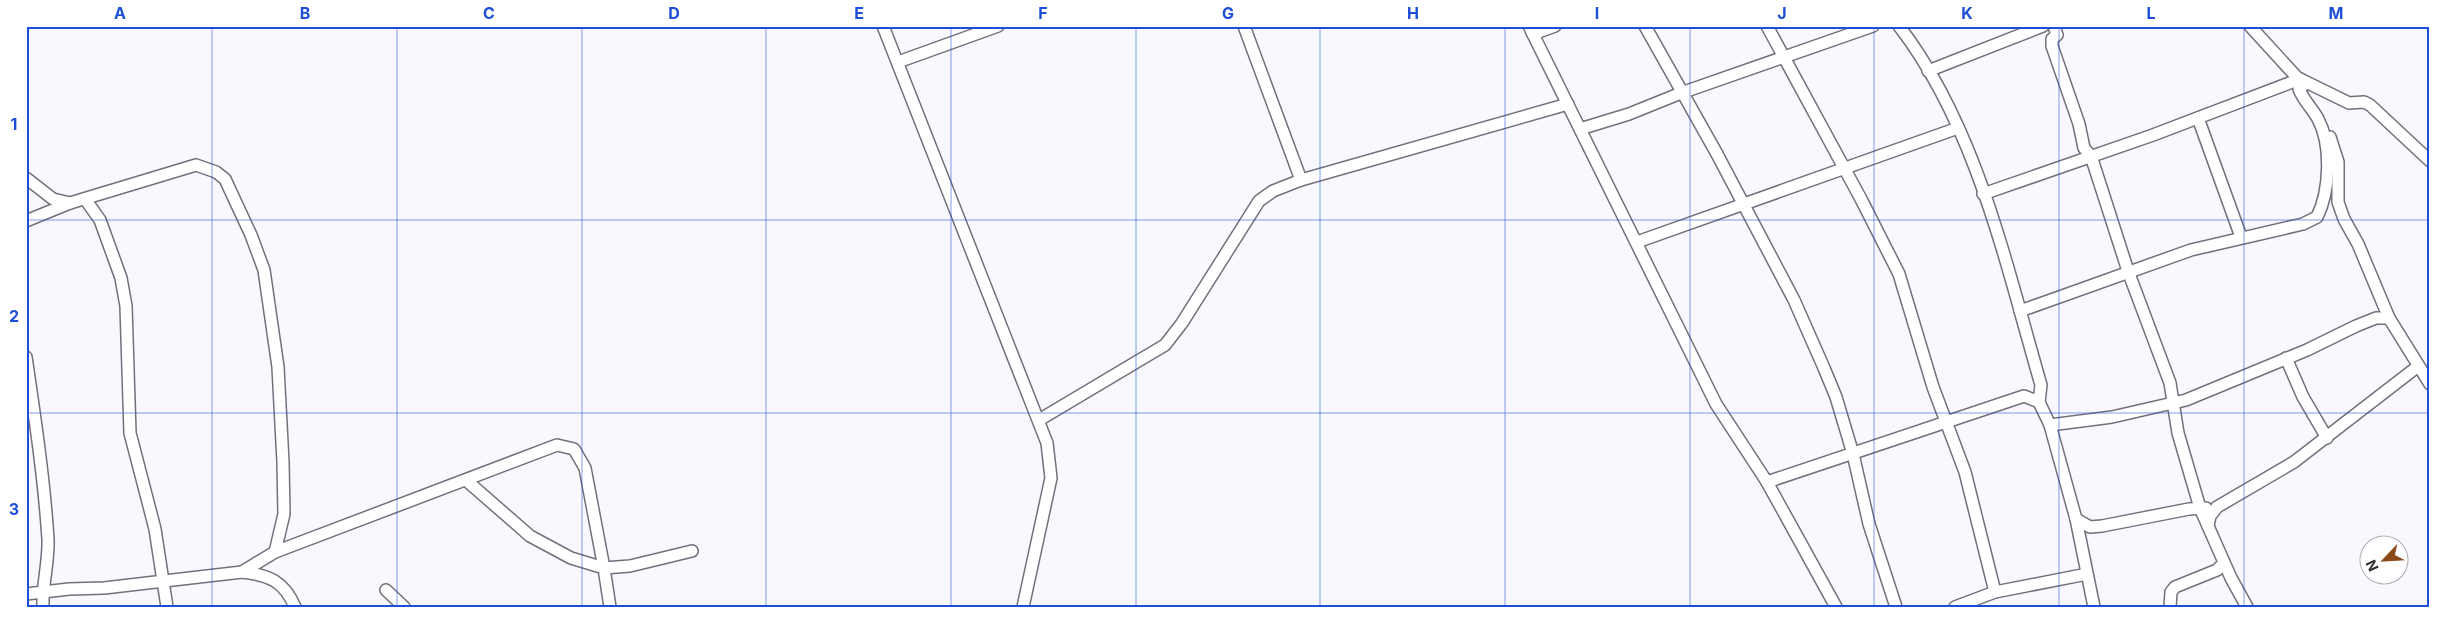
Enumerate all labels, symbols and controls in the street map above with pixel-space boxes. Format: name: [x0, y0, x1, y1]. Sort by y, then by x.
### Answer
text: A: [114, 3, 126, 23]
text: B: [300, 3, 310, 23]
text: C: [483, 3, 495, 23]
text: D: [668, 3, 680, 23]
text: E: [854, 3, 864, 23]
text: F: [1038, 3, 1048, 23]
text: G: [1222, 3, 1234, 23]
text: H: [1407, 3, 1419, 23]
text: I: [1595, 3, 1599, 23]
text: J: [1777, 3, 1787, 23]
text: K: [1961, 3, 1973, 23]
text: L: [2146, 3, 2156, 23]
text: M: [2329, 3, 2343, 23]
text: 1: [11, 114, 17, 134]
text: 2: [9, 306, 19, 326]
text: 3: [9, 499, 19, 519]
north arrow: [2358, 536, 2408, 586]
text: N: [2362, 557, 2382, 574]

